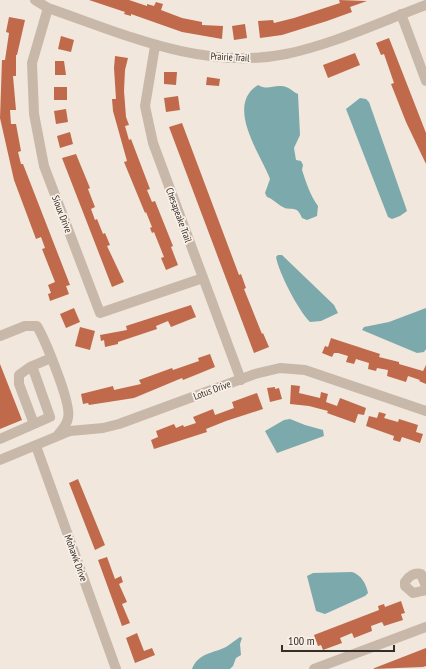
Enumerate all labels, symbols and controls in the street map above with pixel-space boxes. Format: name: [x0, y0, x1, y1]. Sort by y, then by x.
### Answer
street label: Prairie Trail: [210, 49, 250, 65]
street label: Chesapeake Trail: [163, 186, 195, 245]
street label: Sioux Drive: [49, 193, 75, 235]
street label: Lotus Drive: [192, 377, 232, 403]
street label: Mohawk Drive: [62, 533, 90, 583]
scale bar: [282, 627, 394, 653]
text: 100 m: [288, 633, 315, 648]

